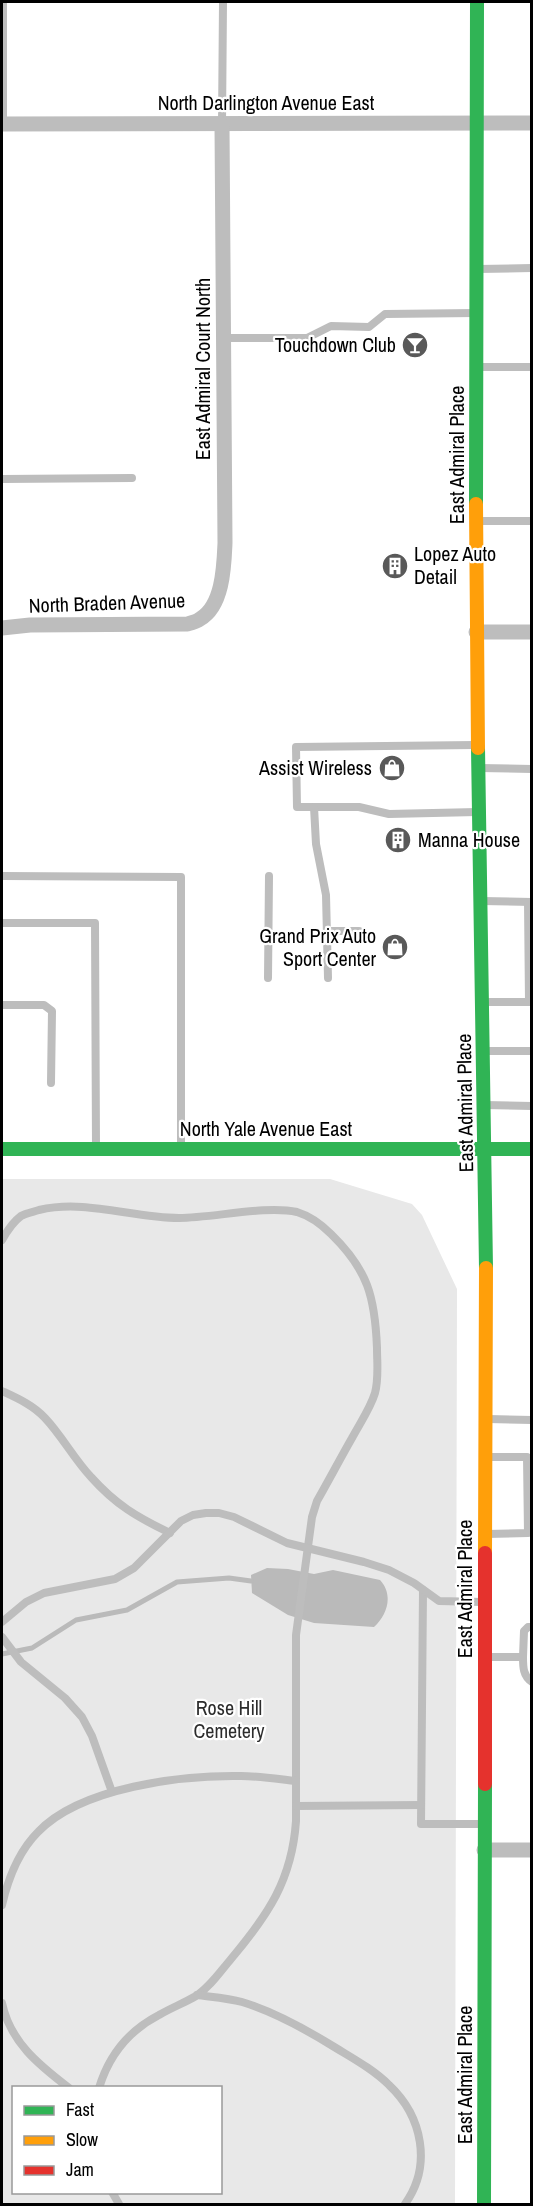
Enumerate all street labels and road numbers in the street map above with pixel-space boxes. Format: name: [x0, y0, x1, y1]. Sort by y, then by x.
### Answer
street label: North Darlington Avenue East: [158, 89, 375, 116]
street label: East Admiral Court North: [189, 278, 216, 460]
street label: East Admiral Place: [443, 386, 470, 524]
street label: North Braden Avenue: [28, 586, 186, 619]
street label: East Admiral Place: [450, 1034, 479, 1173]
street label: North Yale Avenue East: [180, 1115, 353, 1142]
street label: East Admiral Place: [451, 1520, 478, 1658]
street label: East Admiral Place: [451, 2006, 478, 2144]

